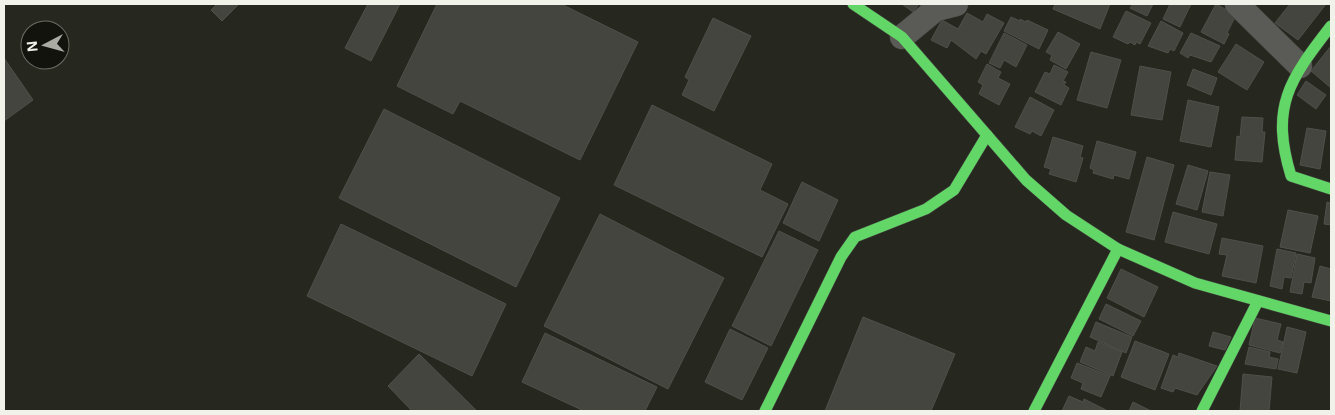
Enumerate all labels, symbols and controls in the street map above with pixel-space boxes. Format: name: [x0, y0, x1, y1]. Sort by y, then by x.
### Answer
north arrow: [20, 20, 70, 70]
text: N: [22, 40, 42, 53]

